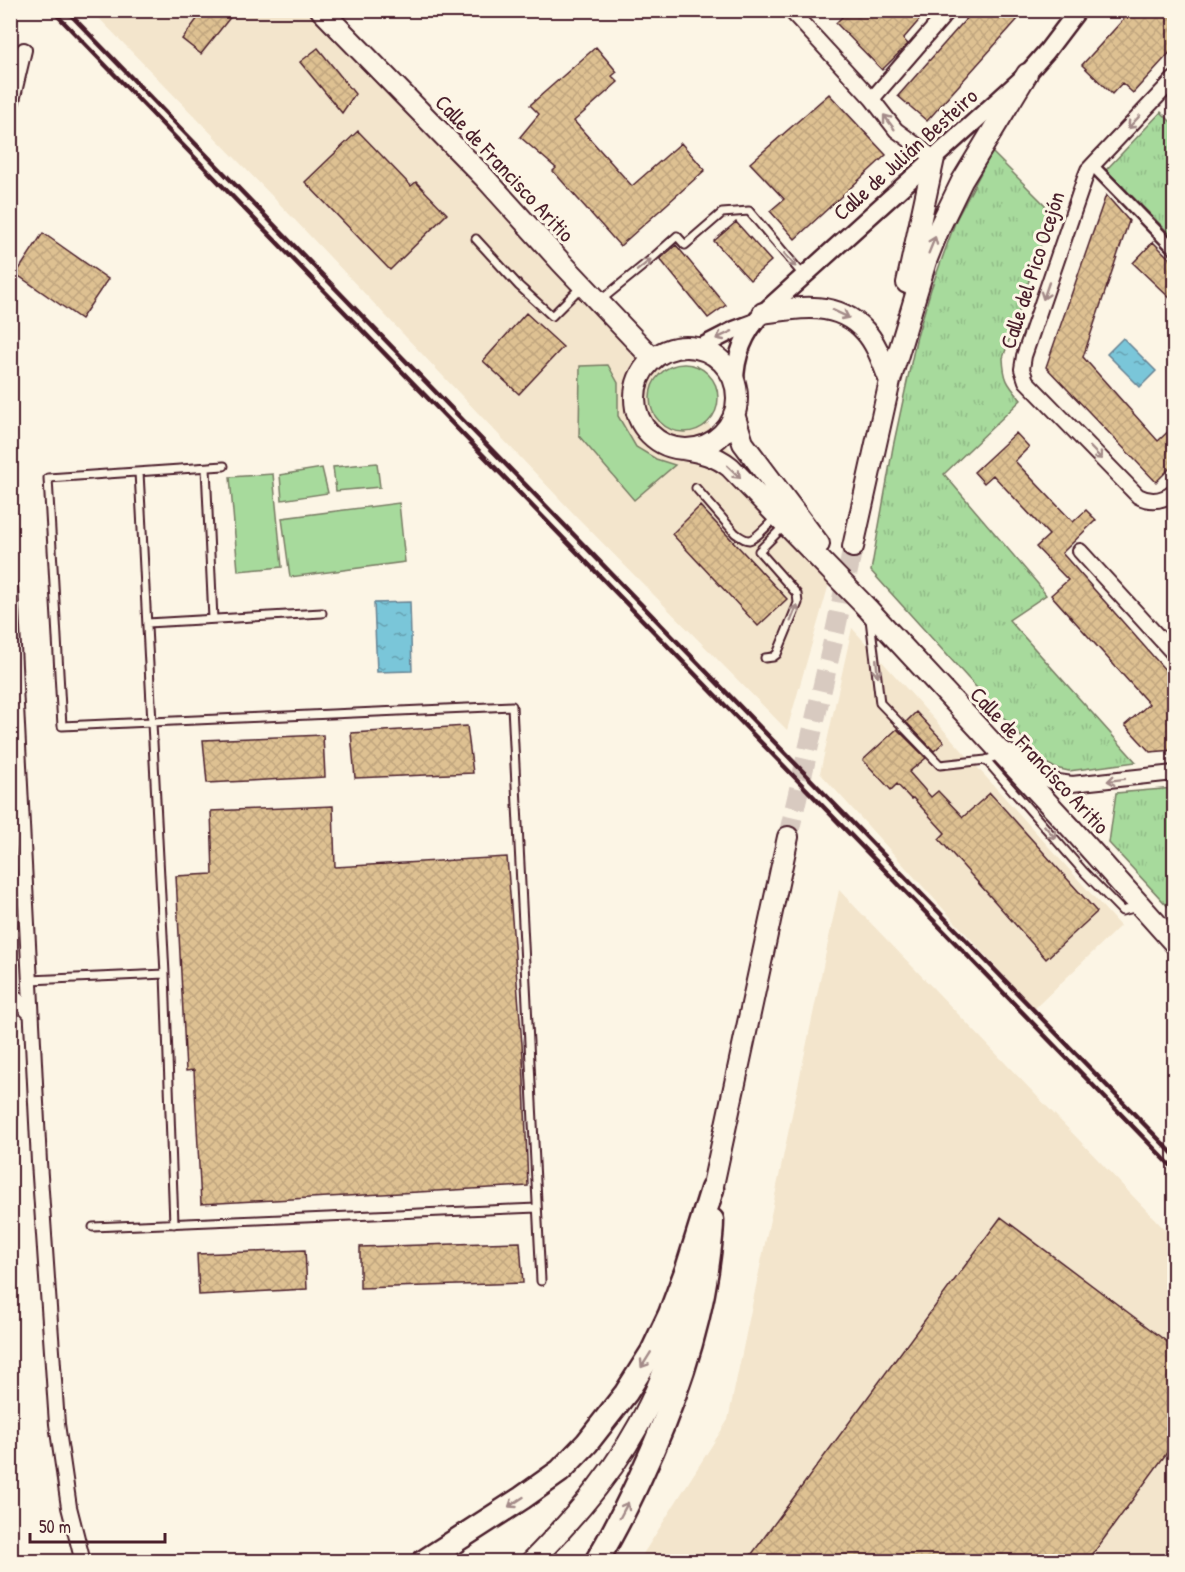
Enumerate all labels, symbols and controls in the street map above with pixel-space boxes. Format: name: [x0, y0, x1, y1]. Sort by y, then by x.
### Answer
street label: Calle de Julián Besteiro: [826, 81, 984, 227]
street label: Calle de Francisco Aritio: [429, 88, 581, 248]
one-way arrow: [883, 114, 895, 130]
one-way arrow: [1127, 114, 1142, 129]
street label: Calle del Pico Ocejón: [992, 188, 1072, 352]
one-way arrow: [927, 236, 938, 254]
one-way arrow: [783, 252, 797, 267]
one-way arrow: [636, 259, 652, 272]
one-way arrow: [1040, 281, 1051, 300]
one-way arrow: [832, 309, 850, 321]
one-way arrow: [716, 329, 734, 341]
one-way arrow: [1088, 446, 1103, 461]
one-way arrow: [726, 464, 741, 479]
one-way arrow: [789, 604, 800, 622]
one-way arrow: [872, 658, 883, 678]
street label: Calle de Francisco Aritio: [964, 680, 1116, 840]
one-way arrow: [1107, 775, 1127, 786]
one-way arrow: [1042, 824, 1056, 840]
one-way arrow: [640, 1351, 652, 1368]
one-way arrow: [508, 1496, 524, 1508]
one-way arrow: [619, 1502, 630, 1520]
scale bar: [30, 1506, 165, 1544]
text: 50 m: [39, 1514, 71, 1539]

